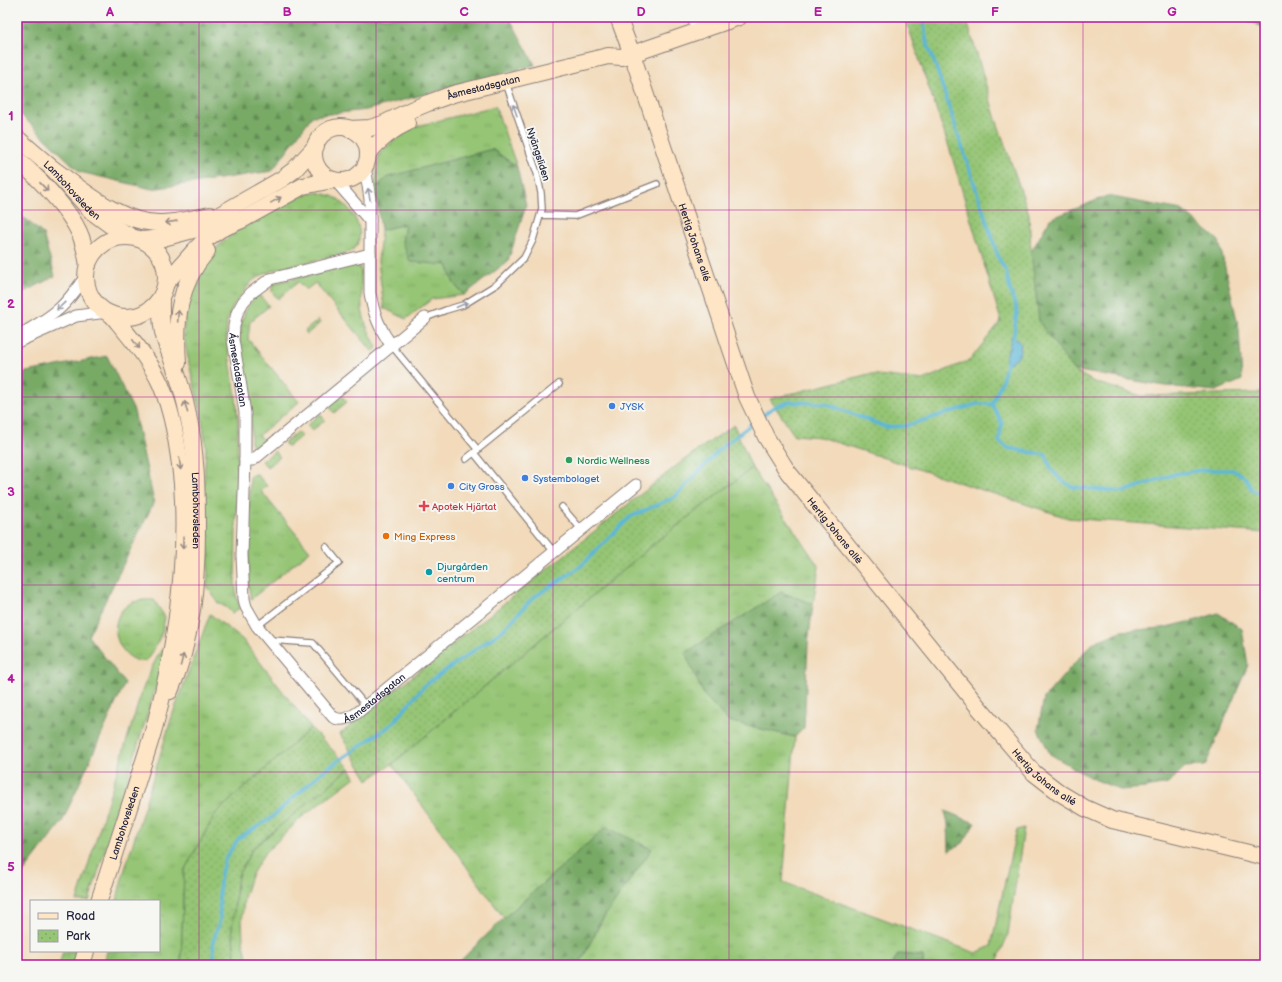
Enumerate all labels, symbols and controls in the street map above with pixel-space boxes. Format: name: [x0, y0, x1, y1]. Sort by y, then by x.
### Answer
text: A: [105, 4, 114, 20]
text: B: [282, 4, 292, 20]
text: C: [459, 4, 469, 20]
text: D: [636, 4, 646, 20]
text: E: [814, 4, 823, 20]
text: F: [991, 4, 999, 20]
text: G: [1167, 4, 1177, 20]
street label: Åsmestadsgatan: [445, 73, 521, 103]
one-way arrow: [511, 103, 518, 116]
text: 1: [8, 108, 14, 124]
street label: Nyängsliden: [524, 126, 552, 183]
street label: Lambohovsleden: [41, 159, 103, 223]
one-way arrow: [40, 181, 49, 192]
one-way arrow: [364, 187, 372, 200]
one-way arrow: [270, 196, 282, 203]
street label: Hertig Johans allé: [675, 202, 713, 283]
one-way arrow: [165, 218, 178, 226]
text: 2: [7, 296, 15, 312]
one-way arrow: [456, 300, 468, 308]
one-way arrow: [56, 301, 66, 311]
one-way arrow: [175, 310, 182, 323]
street label: Åsmestadsgatan: [226, 333, 249, 408]
one-way arrow: [131, 339, 140, 350]
one-way arrow: [182, 401, 190, 414]
marker: JYSK: [607, 401, 617, 411]
place label: JYSK: [620, 401, 644, 413]
marker: Nordic Wellness: [564, 455, 574, 465]
place label: Nordic Wellness: [577, 455, 650, 467]
one-way arrow: [176, 457, 184, 470]
street label: Lambohovsleden: [189, 472, 202, 549]
marker: Systembolaget: [520, 473, 530, 483]
place label: Systembolaget: [533, 473, 599, 485]
marker: City Gross: [446, 481, 456, 491]
place label: City Gross: [459, 481, 505, 493]
text: 3: [7, 484, 15, 500]
street label: Hertig Johans allé: [804, 495, 865, 566]
marker: Apotek Hjärtat: [419, 501, 429, 511]
place label: Apotek Hjärtat: [432, 501, 496, 513]
marker: Ming Express: [381, 531, 391, 541]
place label: Ming Express: [394, 531, 455, 543]
one-way arrow: [179, 536, 187, 549]
place label: Djurgården centrum: [437, 561, 488, 585]
marker: Djurgården centrum: [424, 567, 434, 577]
one-way arrow: [178, 653, 186, 666]
text: 4: [7, 671, 15, 687]
street label: Åsmestadsgatan: [342, 671, 408, 726]
street label: Hertig Johans allé: [1009, 746, 1078, 808]
street label: Lambohovsleden: [107, 784, 143, 862]
text: 5: [7, 859, 15, 875]
legend: [30, 900, 160, 952]
text: Road: [66, 909, 95, 924]
text: Park: [66, 929, 90, 944]

